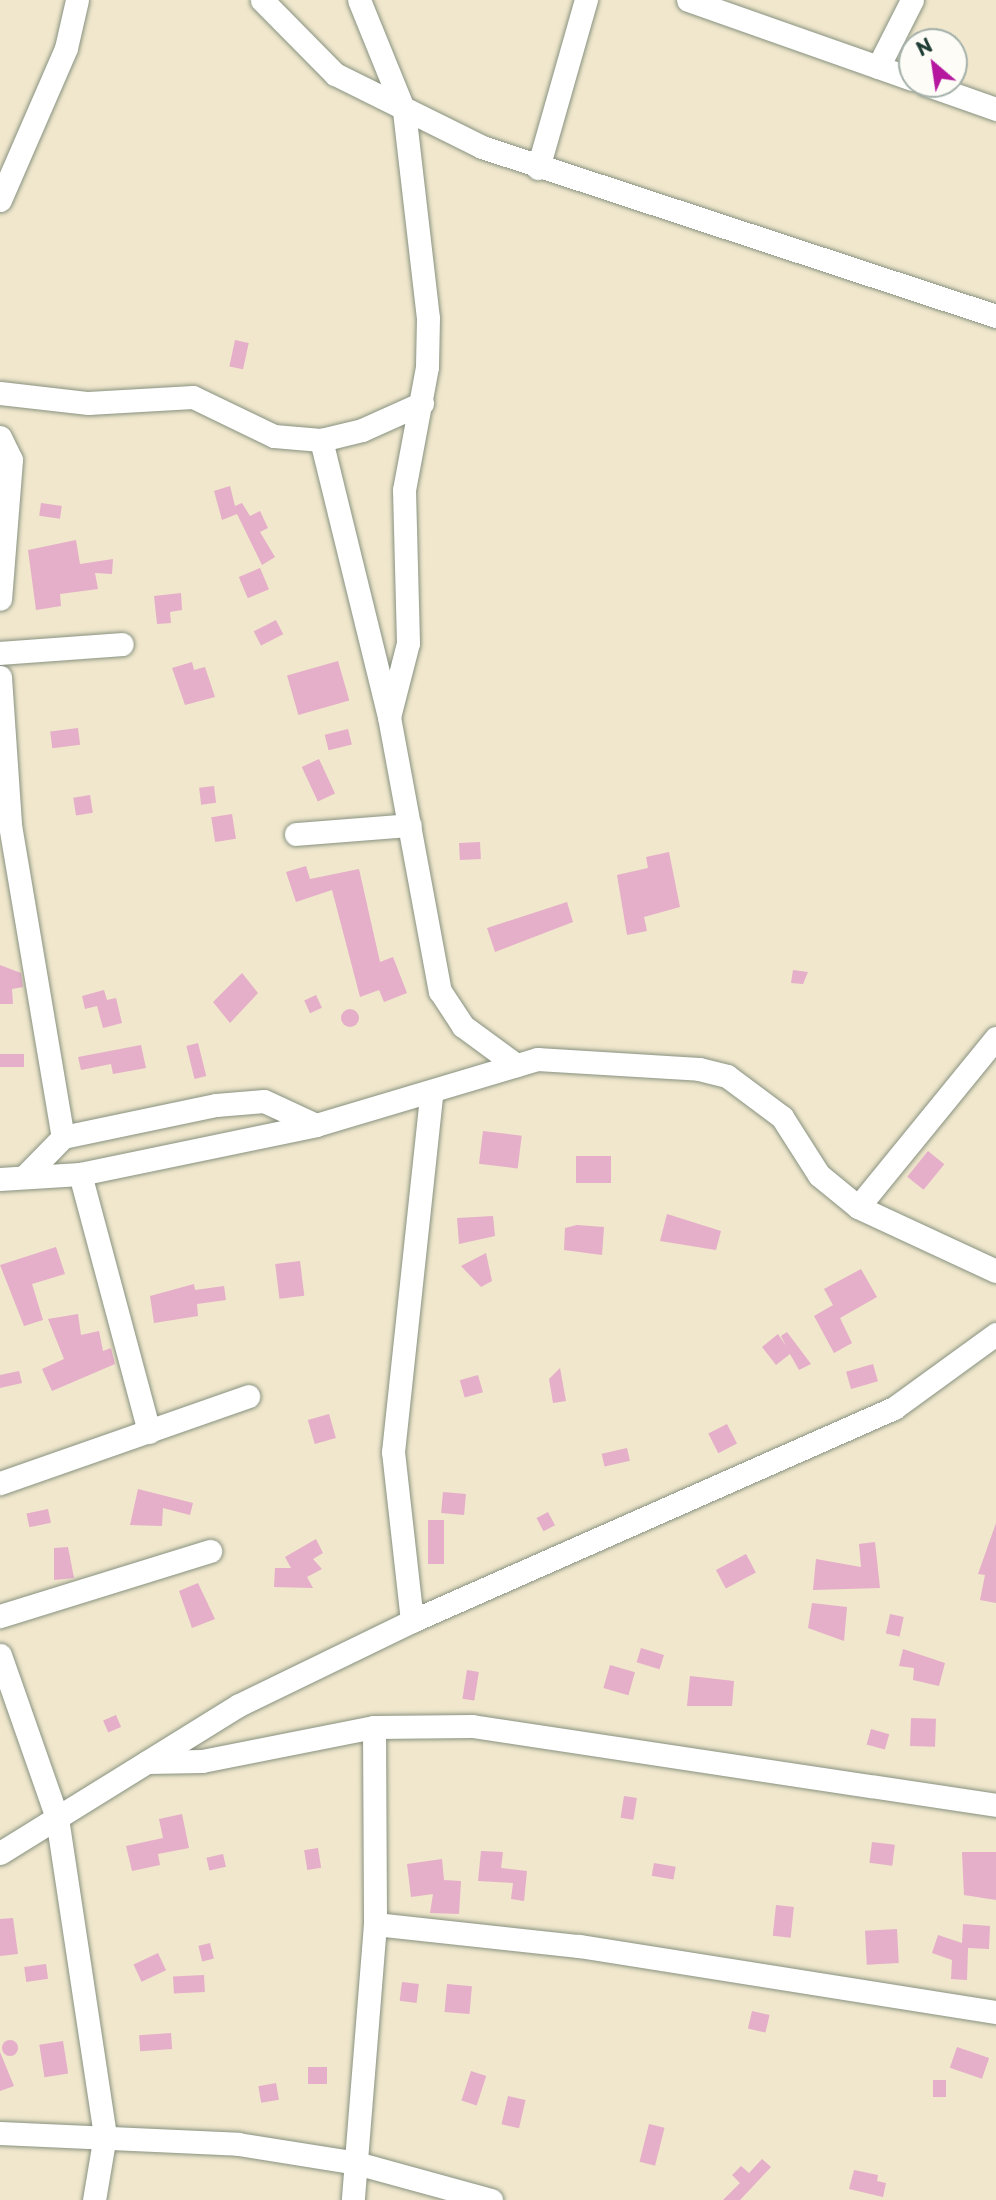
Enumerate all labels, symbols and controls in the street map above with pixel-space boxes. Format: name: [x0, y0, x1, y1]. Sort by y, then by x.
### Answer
north arrow: [898, 28, 968, 98]
text: N: [910, 30, 937, 62]

